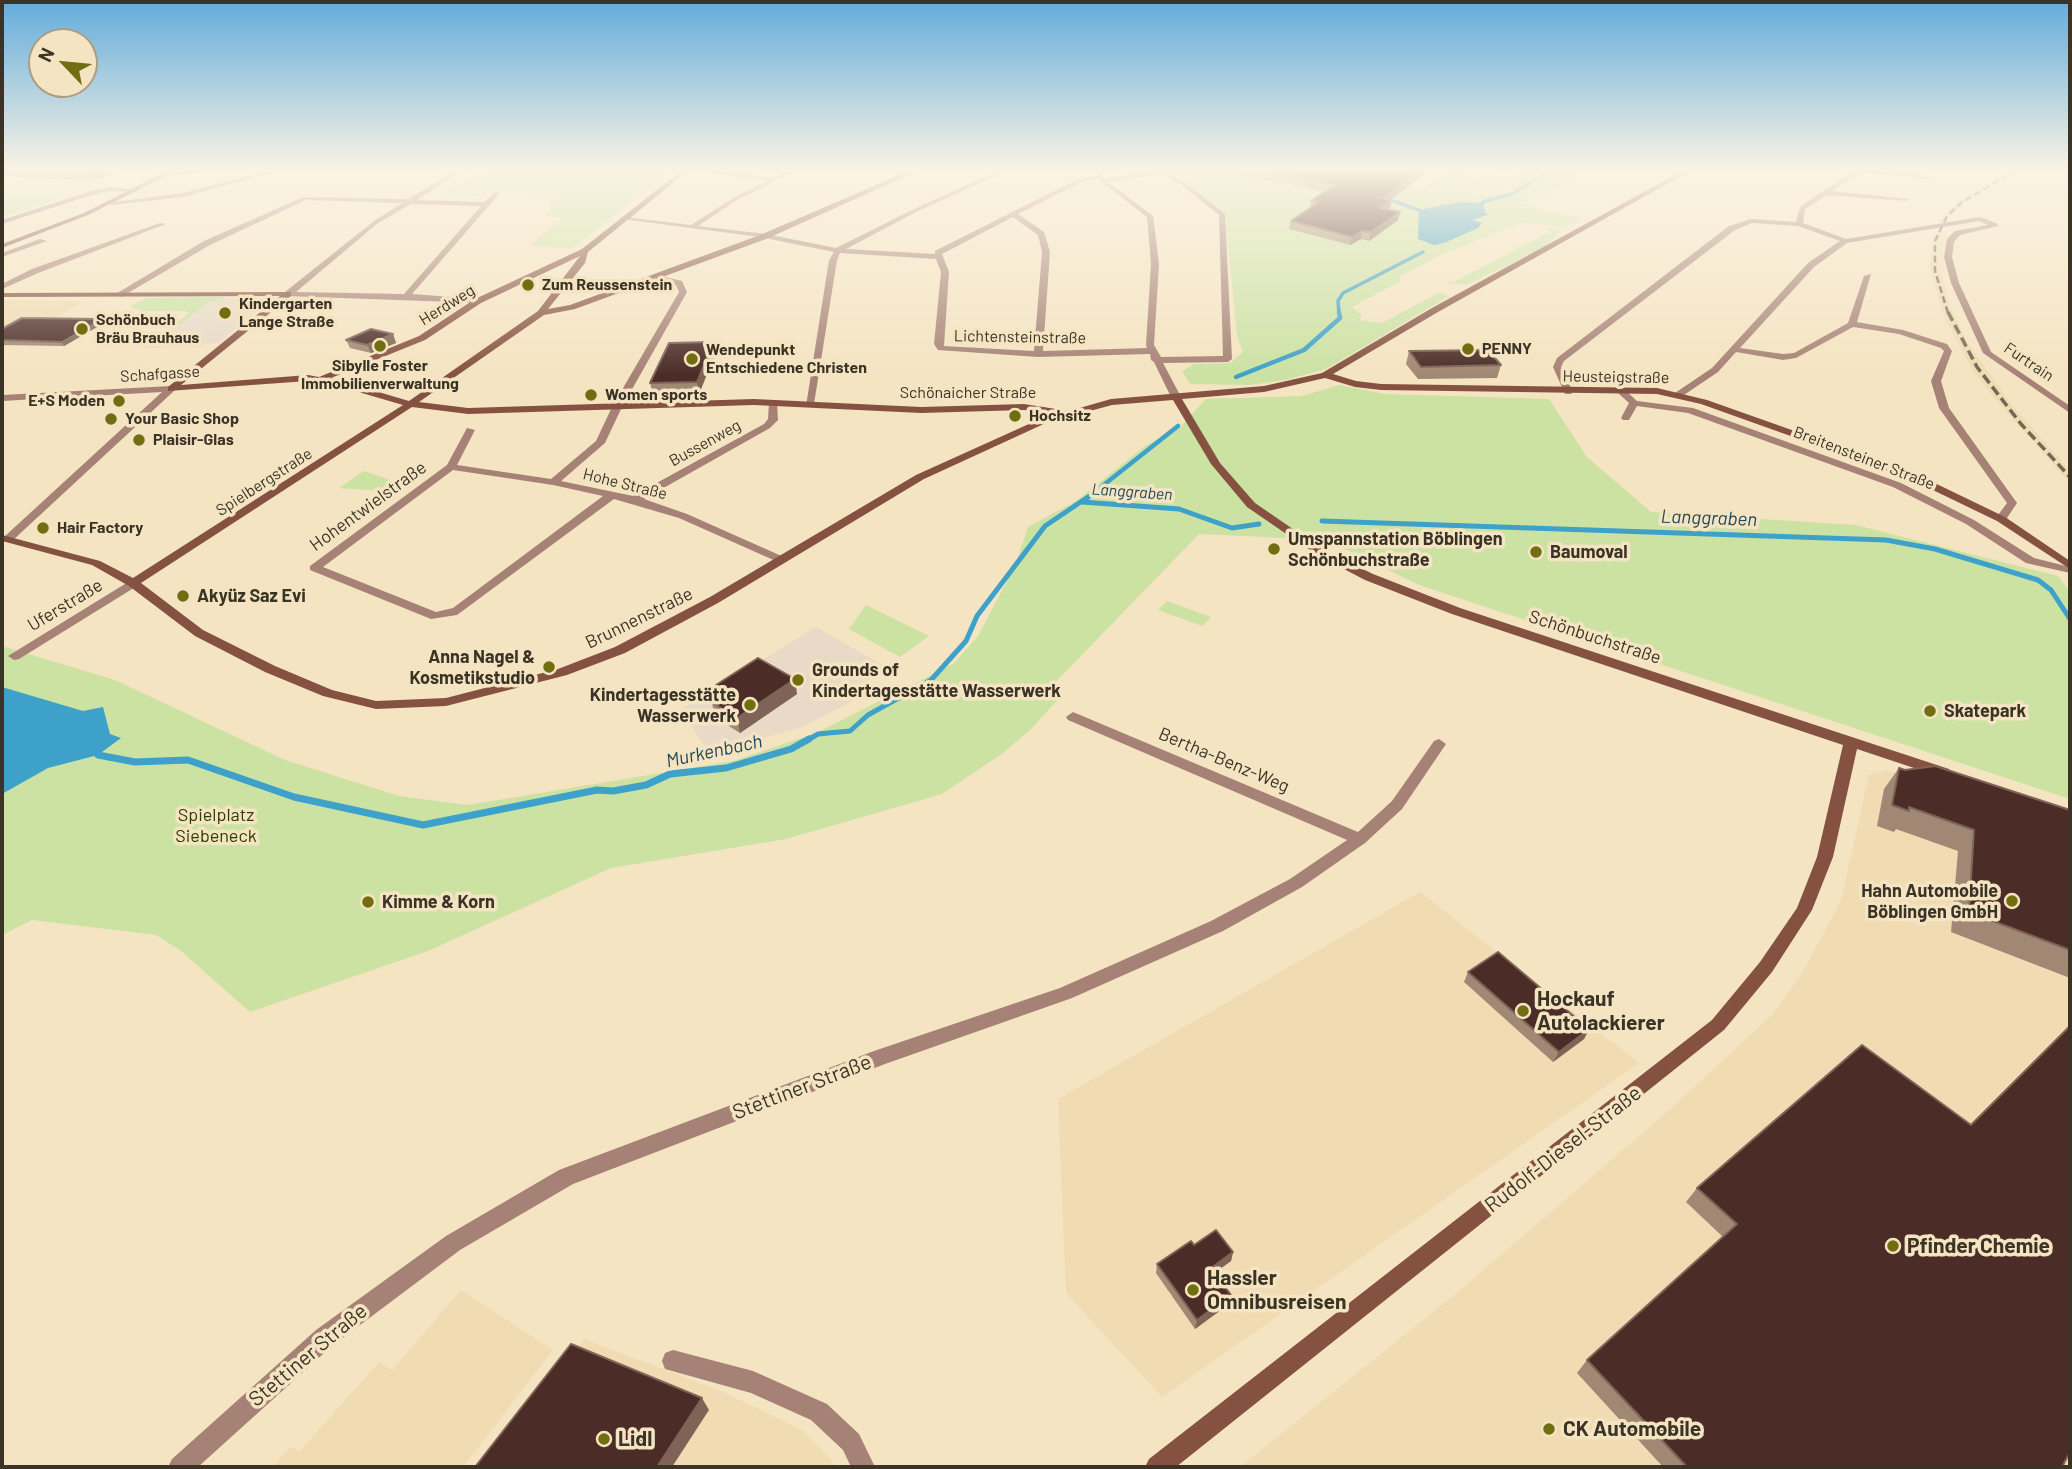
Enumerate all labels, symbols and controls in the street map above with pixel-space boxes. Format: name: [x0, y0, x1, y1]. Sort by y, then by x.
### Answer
north arrow: [28, 28, 98, 98]
text: N: [32, 44, 59, 65]
place label: Zum Reussenstein: [542, 275, 672, 295]
marker: Zum Reussenstein: [520, 277, 536, 293]
street label: Herdweg: [416, 280, 478, 330]
place label: Kindergarten Lange Straße: [239, 294, 334, 332]
marker: Kindergarten Lange Straße: [217, 305, 233, 321]
place label: Schönbuch Bräu Brauhaus: [96, 310, 199, 348]
marker: Schönbuch Bräu Brauhaus: [74, 321, 90, 337]
street label: Lichtensteinstraße: [954, 326, 1086, 348]
marker: Sibylle Foster Immobilienverwaltung: [372, 338, 388, 354]
street label: Furtrain: [2000, 338, 2058, 386]
place label: PENNY: [1482, 339, 1532, 359]
place label: Wendepunkt Entschiedene Christen: [706, 340, 867, 378]
marker: PENNY: [1460, 341, 1476, 357]
marker: Wendepunkt Entschiedene Christen: [684, 351, 700, 367]
place label: Sibylle Foster Immobilienverwaltung: [301, 356, 459, 394]
street label: Schafgasse: [120, 362, 200, 386]
street label: Heusteigstraße: [1562, 366, 1670, 388]
street label: Schönaicher Straße: [900, 383, 1036, 403]
place label: Women sports: [605, 385, 707, 405]
marker: Women sports: [583, 387, 599, 403]
place label: E+S Moden: [28, 391, 105, 411]
marker: E+S Moden: [111, 393, 127, 409]
place label: Hochsitz: [1029, 406, 1091, 426]
marker: Hochsitz: [1007, 408, 1023, 424]
place label: Your Basic Shop: [125, 409, 239, 429]
marker: Your Basic Shop: [103, 411, 119, 427]
street label: Bussenweg: [666, 415, 744, 471]
street label: Breitensteiner Straße: [1791, 422, 1937, 494]
place label: Plaisir-Glas: [153, 430, 234, 450]
marker: Plaisir-Glas: [131, 432, 147, 448]
street label: Spielbergstraße: [212, 444, 316, 520]
street label: Hohentwielstraße: [305, 456, 431, 556]
street label: Hohe Straße: [581, 464, 669, 504]
water label: Langgraben: [1091, 480, 1173, 504]
water label: Langgraben: [1660, 505, 1758, 531]
place label: Hair Factory: [57, 518, 143, 538]
marker: Hair Factory: [35, 520, 51, 536]
place label: Umspannstation Böblingen Schönbuchstraße: [1288, 528, 1503, 570]
marker: Umspannstation Böblingen Schönbuchstraße: [1266, 541, 1282, 557]
place label: Baumoval: [1550, 541, 1628, 563]
marker: Baumoval: [1528, 544, 1544, 560]
street label: Uferstraße: [24, 574, 106, 636]
street label: Brunnenstraße: [582, 583, 696, 653]
place label: Akyüz Saz Evi: [197, 585, 306, 607]
marker: Akyüz Saz Evi: [175, 588, 191, 604]
street label: Schönbuchstraße: [1526, 605, 1664, 669]
place label: Anna Nagel & Kosmetikstudio: [409, 646, 535, 688]
marker: Anna Nagel & Kosmetikstudio: [541, 659, 557, 675]
place label: Grounds of Kindertagesstätte Wasserwerk: [812, 659, 1061, 702]
marker: Grounds of Kindertagesstätte Wasserwerk: [790, 672, 806, 688]
place label: Kindertagesstätte Wasserwerk: [590, 684, 736, 726]
marker: Kindertagesstätte Wasserwerk: [742, 697, 758, 713]
place label: Skatepark: [1944, 700, 2026, 722]
marker: Skatepark: [1922, 703, 1938, 719]
street label: Bertha-Benz-Weg: [1155, 723, 1293, 797]
water label: Murkenbach: [664, 730, 764, 772]
park label: Spielplatz Siebeneck: [175, 804, 257, 846]
place label: Hahn Automobile Böblingen GmbH: [1861, 880, 1998, 922]
place label: Kimme & Korn: [382, 891, 495, 913]
marker: Hahn Automobile Böblingen GmbH: [2004, 893, 2020, 909]
marker: Kimme & Korn: [360, 894, 376, 910]
place label: Hockauf Autolackierer: [1537, 986, 1665, 1036]
marker: Hockauf Autolackierer: [1515, 1003, 1531, 1019]
street label: Stettiner Straße: [729, 1049, 875, 1125]
street label: Rudolf-Diesel-Straße: [1480, 1080, 1646, 1218]
place label: Pfinder Chemie: [1907, 1233, 2050, 1259]
marker: Pfinder Chemie: [1885, 1238, 1901, 1254]
place label: Hassler Omnibusreisen: [1207, 1265, 1346, 1315]
marker: Hassler Omnibusreisen: [1185, 1282, 1201, 1298]
street label: Stettiner Straße: [244, 1298, 372, 1412]
place label: CK Automobile: [1563, 1416, 1701, 1442]
marker: CK Automobile: [1541, 1421, 1557, 1437]
place label: Lidl: [618, 1426, 652, 1452]
marker: Lidl: [596, 1431, 612, 1447]

